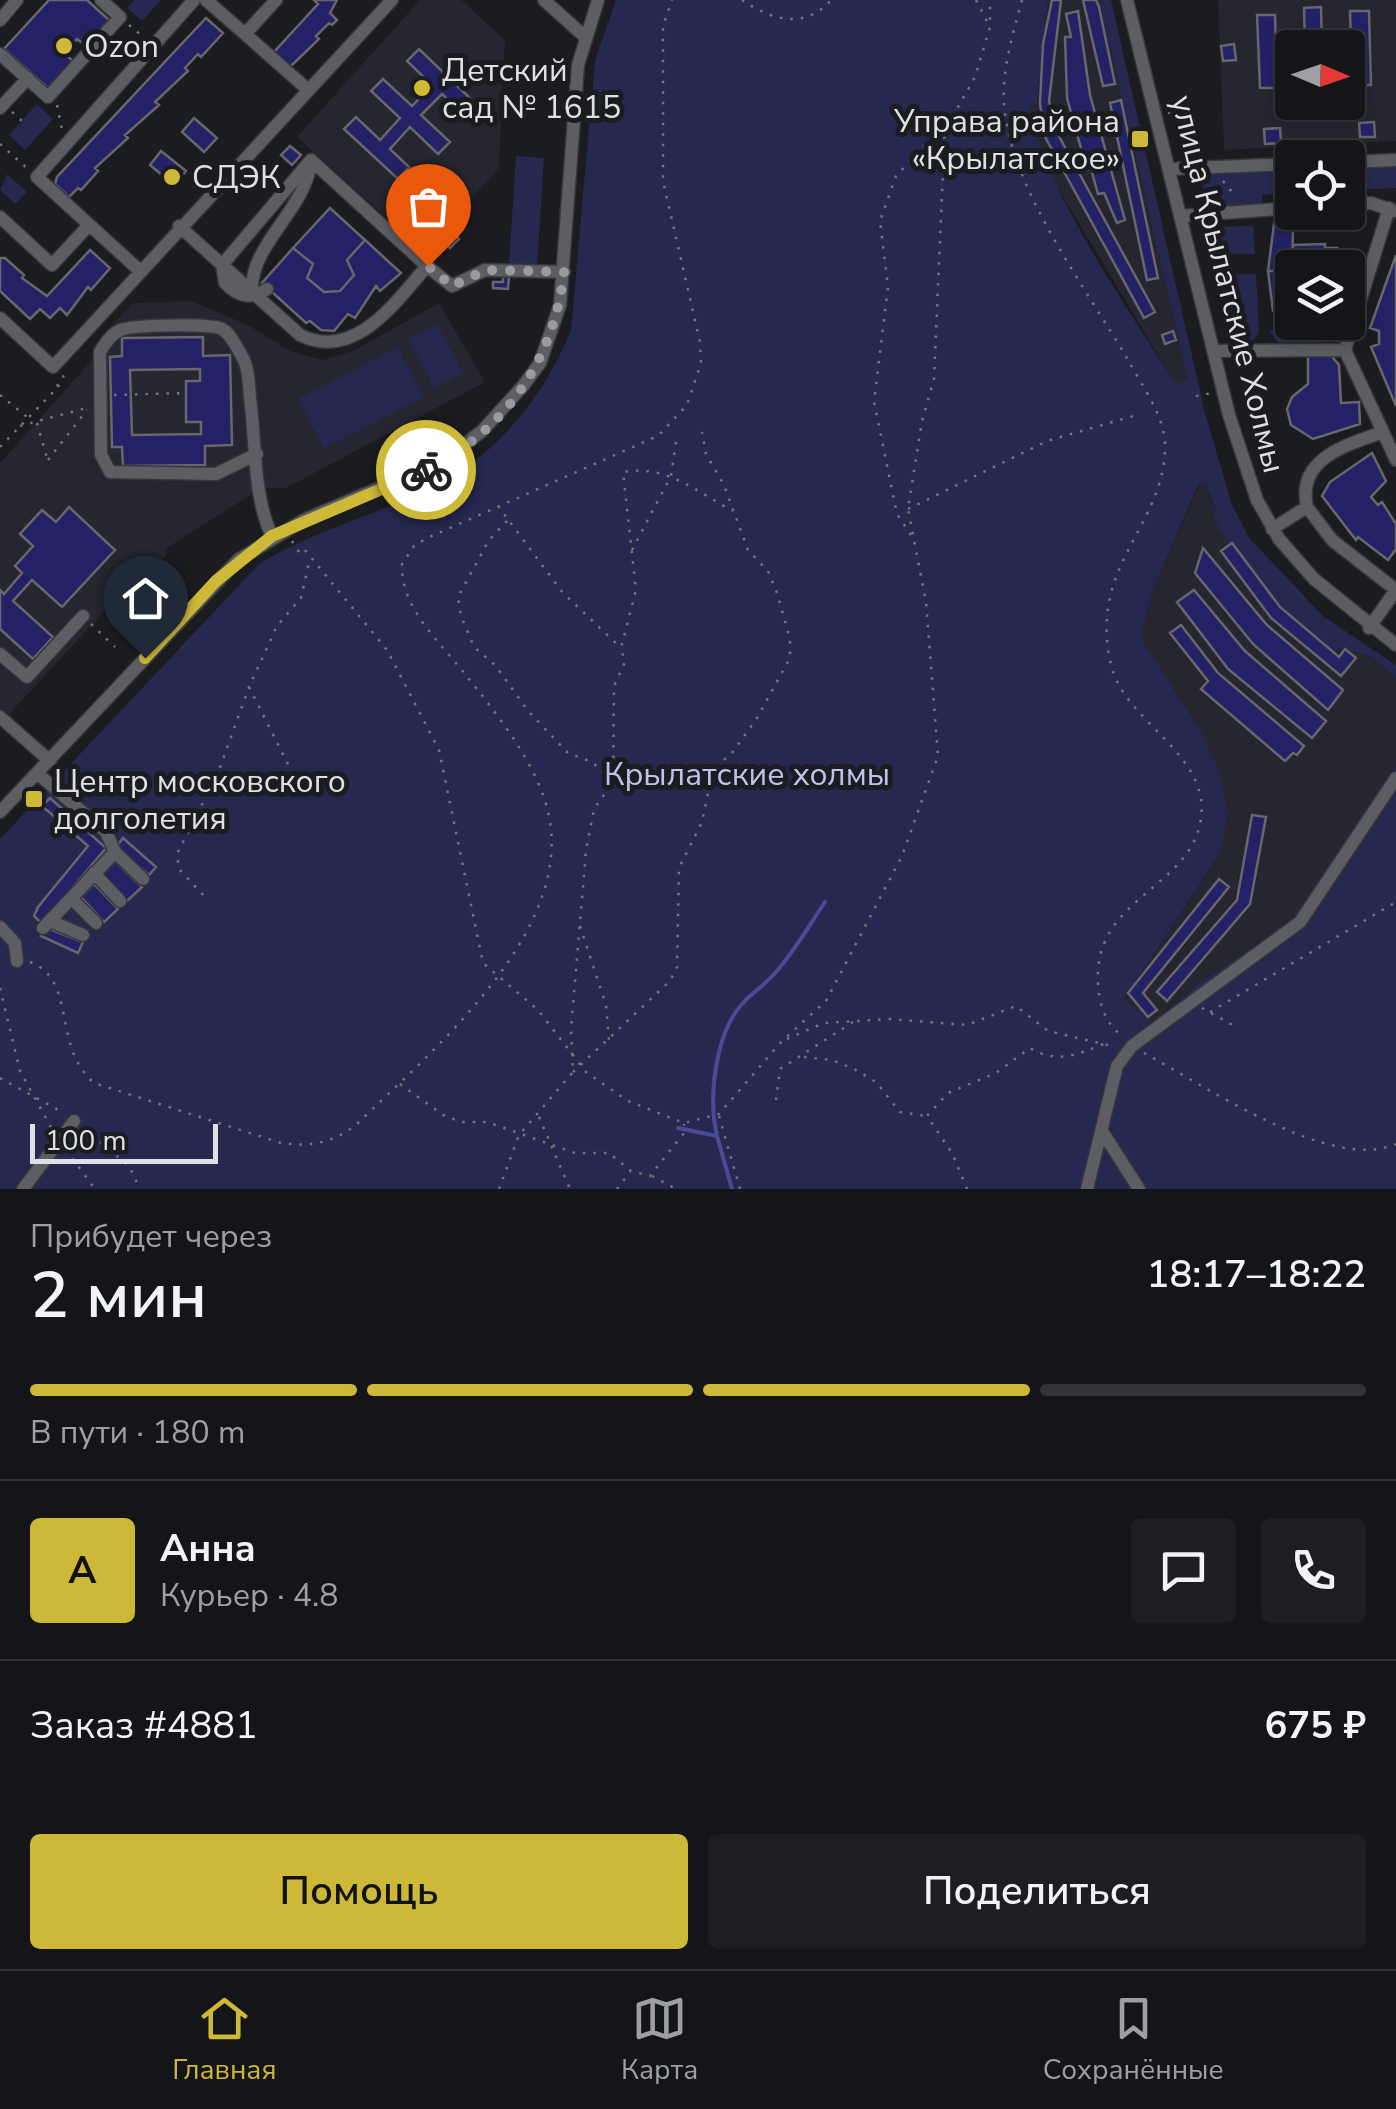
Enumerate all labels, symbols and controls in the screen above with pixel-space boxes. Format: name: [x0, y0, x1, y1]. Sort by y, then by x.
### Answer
place label: Ozon: [84, 25, 159, 68]
north arrow: [1275, 30, 1365, 120]
map controls: [1275, 30, 1365, 340]
marker: Ozon: [53, 35, 75, 57]
place label: Детский сад № 1615: [442, 49, 621, 129]
marker: Детский сад № 1615: [411, 77, 433, 99]
street label: улица Крылатские Холмы: [1160, 91, 1296, 477]
place label: Управа района «Крылатское»: [893, 100, 1120, 180]
marker: Управа района «Крылатское»: [1129, 128, 1151, 150]
button: locate: [1275, 140, 1365, 230]
place label: СДЭК: [192, 156, 281, 199]
pin: [386, 164, 471, 267]
marker: СДЭК: [161, 166, 183, 188]
icon: bag: [401, 179, 456, 234]
button: layers: [1275, 250, 1365, 340]
courier: [376, 420, 476, 520]
icon: bike: [399, 443, 454, 498]
pin: [103, 556, 188, 659]
icon: home: [118, 571, 173, 626]
park label: Крылатские холмы: [604, 753, 890, 796]
place label: Центр московского долголетия: [54, 760, 346, 840]
marker: Центр московского долголетия: [23, 788, 45, 810]
scale bar: [30, 1119, 218, 1164]
text: 100 m: [45, 1122, 127, 1160]
text: Прибудет через: [30, 1215, 272, 1258]
text: 18:17–18:22: [1147, 1249, 1366, 1300]
text: 2 мин: [30, 1251, 207, 1340]
text: В пути · 180 m: [30, 1411, 245, 1454]
button: chat: [1131, 1518, 1236, 1623]
button: phone: [1261, 1518, 1366, 1623]
text: Анна: [160, 1523, 256, 1574]
text: А: [68, 1545, 97, 1596]
text: Курьер · 4.8: [160, 1574, 338, 1617]
text: Заказ #4881: [30, 1700, 258, 1751]
text: 675 ₽: [1265, 1700, 1366, 1751]
button: Помощь: [30, 1834, 688, 1949]
button: Поделиться: [708, 1834, 1366, 1949]
tab: Главная: [172, 1991, 277, 2089]
tab: Карта: [621, 1991, 698, 2089]
tab: Сохранённые: [1043, 1991, 1224, 2089]

